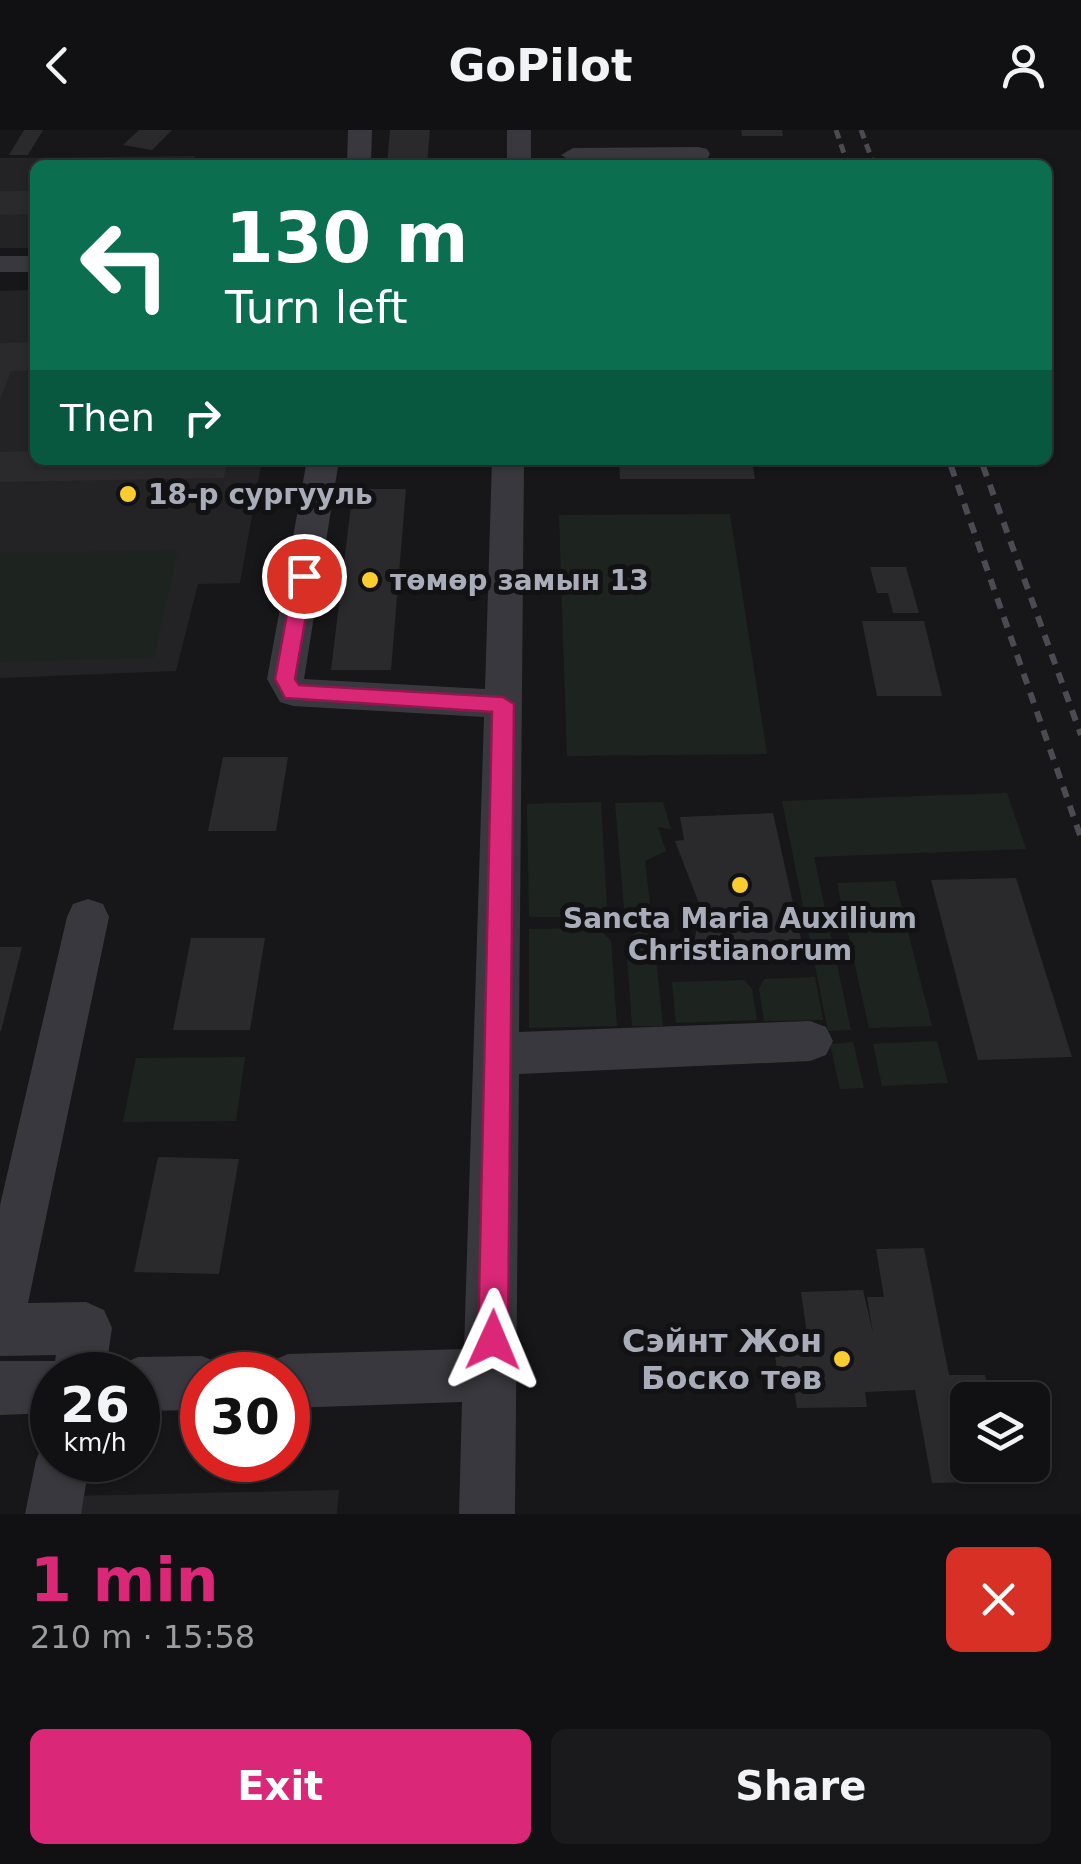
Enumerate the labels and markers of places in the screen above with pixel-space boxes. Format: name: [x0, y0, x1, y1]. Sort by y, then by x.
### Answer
place label: 18-р сургууль: [148, 478, 373, 511]
marker: 18-р сургууль: [117, 483, 139, 505]
pin: [262, 534, 347, 619]
place label: төмөр замын 13: [390, 564, 649, 597]
marker: төмөр замын 13: [359, 569, 381, 591]
marker: Sancta Maria Auxilium Christianorum: [729, 874, 751, 896]
place label: Sancta Maria Auxilium Christianorum: [563, 902, 917, 967]
place label: Сэйнт Жон Боско төв: [622, 1322, 822, 1397]
marker: Сэйнт Жон Боско төв: [831, 1348, 853, 1370]

